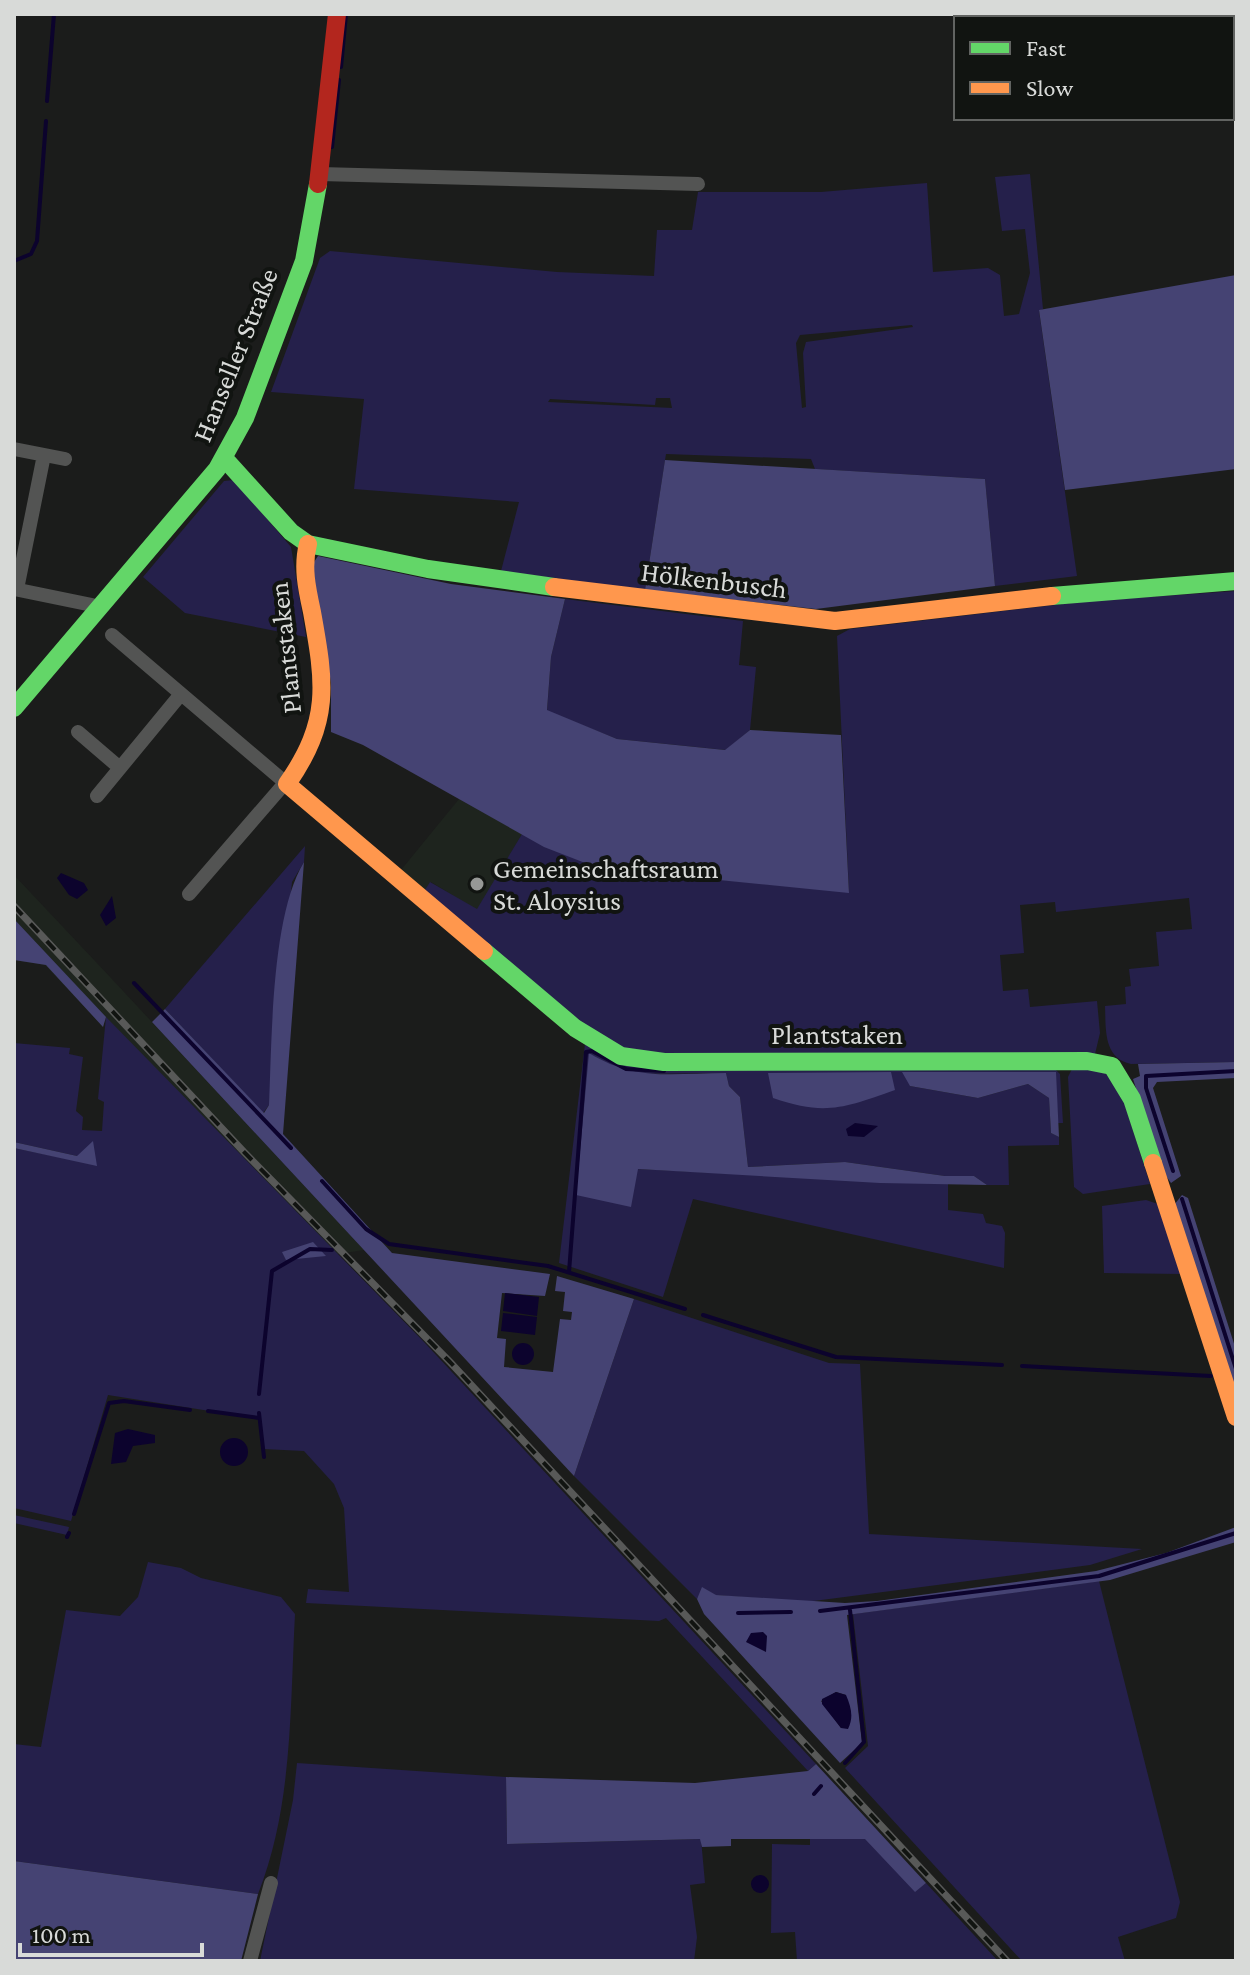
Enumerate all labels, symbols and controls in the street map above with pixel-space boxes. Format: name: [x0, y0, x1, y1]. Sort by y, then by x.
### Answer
legend: [954, 16, 1234, 120]
text: Fast: [1026, 34, 1067, 61]
text: Slow: [1026, 74, 1073, 101]
street label: Hanseller Straße: [186, 264, 284, 446]
street label: Hölkenbusch: [639, 556, 789, 604]
street label: Plantstaken: [263, 581, 307, 715]
place label: Gemeinschaftsraum St. Aloysius: [493, 853, 719, 916]
marker: Gemeinschaftsraum St. Aloysius: [468, 875, 486, 893]
street label: Plantstaken: [771, 1019, 903, 1050]
scale bar: [20, 1907, 202, 1957]
text: 100 m: [32, 1921, 91, 1948]

